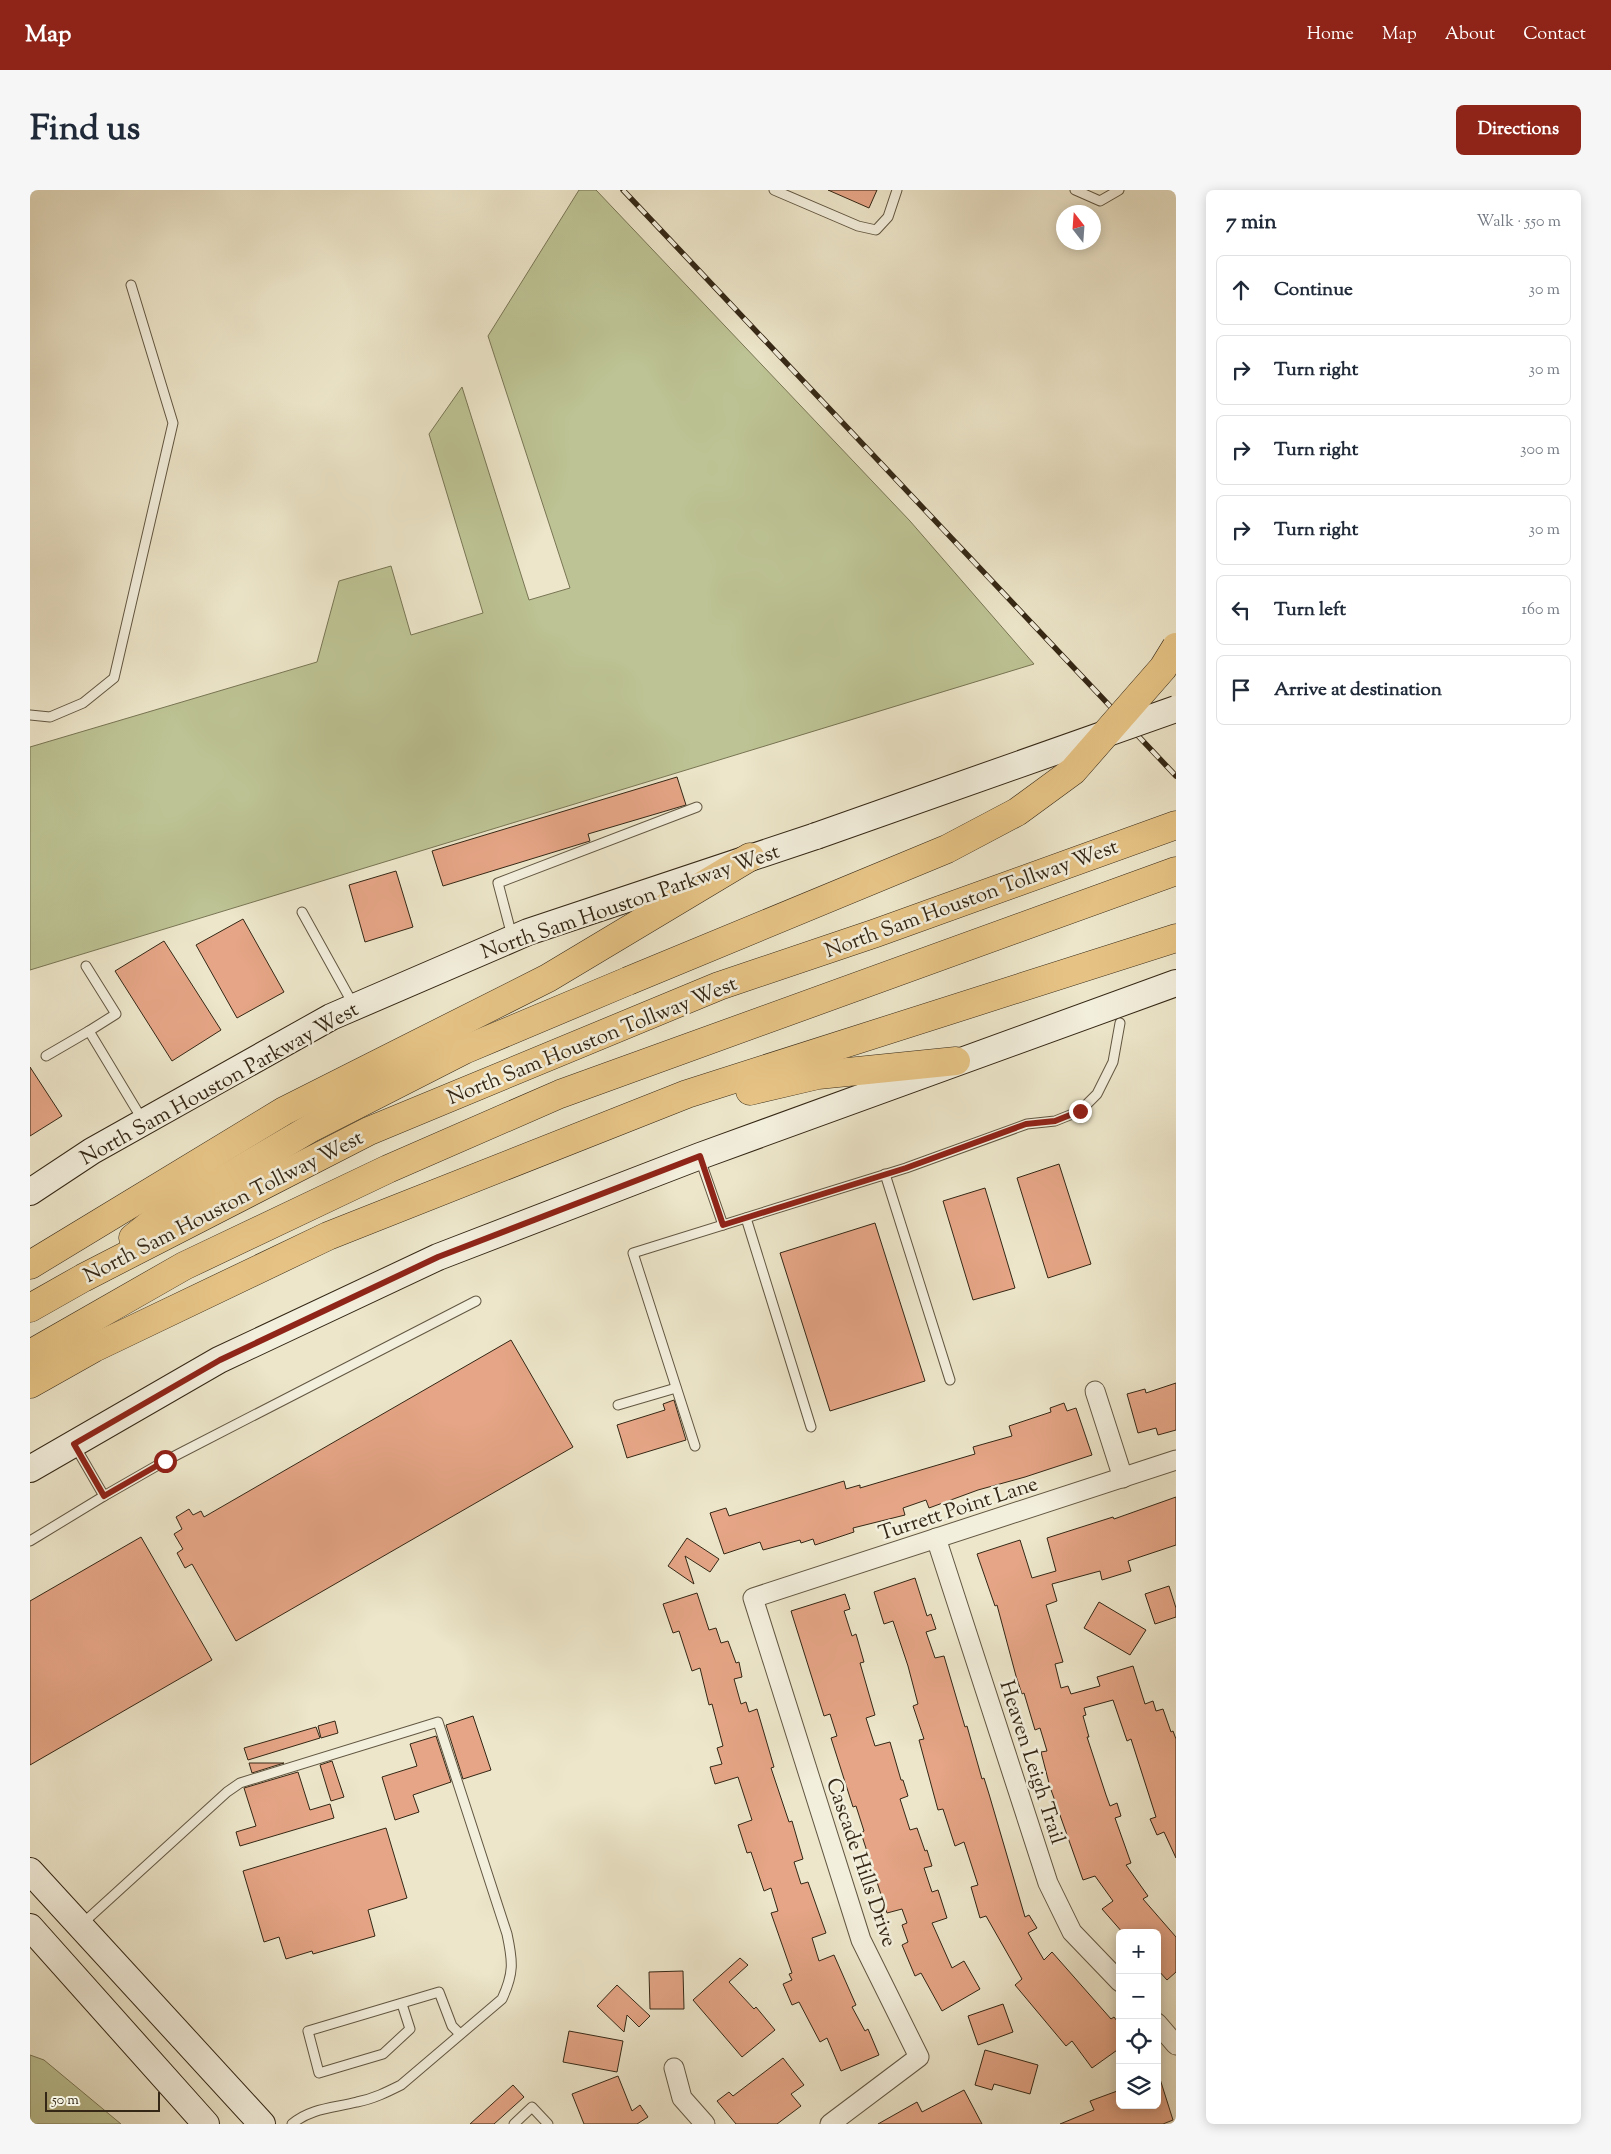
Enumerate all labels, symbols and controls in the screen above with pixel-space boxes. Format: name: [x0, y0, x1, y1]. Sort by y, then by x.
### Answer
text: Map: [25, 18, 71, 52]
text: Home: [1307, 22, 1354, 48]
text: Map: [1382, 22, 1417, 48]
text: About: [1445, 22, 1495, 48]
text: Contact: [1523, 22, 1586, 48]
text: Find us: [30, 105, 140, 156]
button: Directions: [1456, 105, 1581, 155]
north arrow: [1056, 205, 1101, 250]
text: 7 min: [1226, 208, 1277, 238]
text: Walk · 550 m: [1476, 211, 1561, 234]
icon: ahead: [1227, 276, 1255, 304]
text: Continue: [1274, 277, 1353, 304]
text: 30 m: [1529, 279, 1560, 302]
icon: right: [1227, 356, 1255, 384]
text: Turn right: [1274, 357, 1358, 384]
text: 30 m: [1529, 359, 1560, 382]
icon: right: [1227, 436, 1255, 464]
text: Turn right: [1274, 437, 1358, 464]
text: 300 m: [1520, 439, 1560, 462]
icon: right: [1227, 516, 1255, 544]
text: Turn right: [1274, 517, 1358, 544]
text: 30 m: [1529, 519, 1560, 542]
icon: left: [1227, 596, 1255, 624]
text: Turn left: [1274, 597, 1346, 624]
text: 160 m: [1522, 599, 1560, 622]
icon: arrive: [1227, 676, 1255, 704]
text: Arrive at destination: [1274, 677, 1442, 704]
street label: North Sam Houston Tollway West: [821, 833, 1123, 967]
street label: North Sam Houston Parkway West: [477, 838, 784, 968]
street label: North Sam Houston Tollway West: [443, 970, 742, 1114]
street label: North Sam Houston Parkway West: [75, 995, 365, 1174]
route end: [1069, 1100, 1092, 1123]
street label: North Sam Houston Tollway West: [79, 1124, 369, 1292]
route start: [154, 1450, 177, 1473]
street label: Turrett Point Lane: [875, 1470, 1042, 1550]
street label: Heaven Leigh Trail: [990, 1677, 1072, 1848]
street label: Cascade Hills Drive: [817, 1774, 903, 1951]
map controls: [1116, 1929, 1161, 2109]
button: +: [1116, 1929, 1161, 1974]
button: −: [1116, 1974, 1161, 2019]
button: locate: [1116, 2019, 1161, 2064]
button: layers: [1116, 2064, 1161, 2109]
scale bar: [45, 2089, 160, 2112]
text: 50 m: [52, 2091, 79, 2111]

